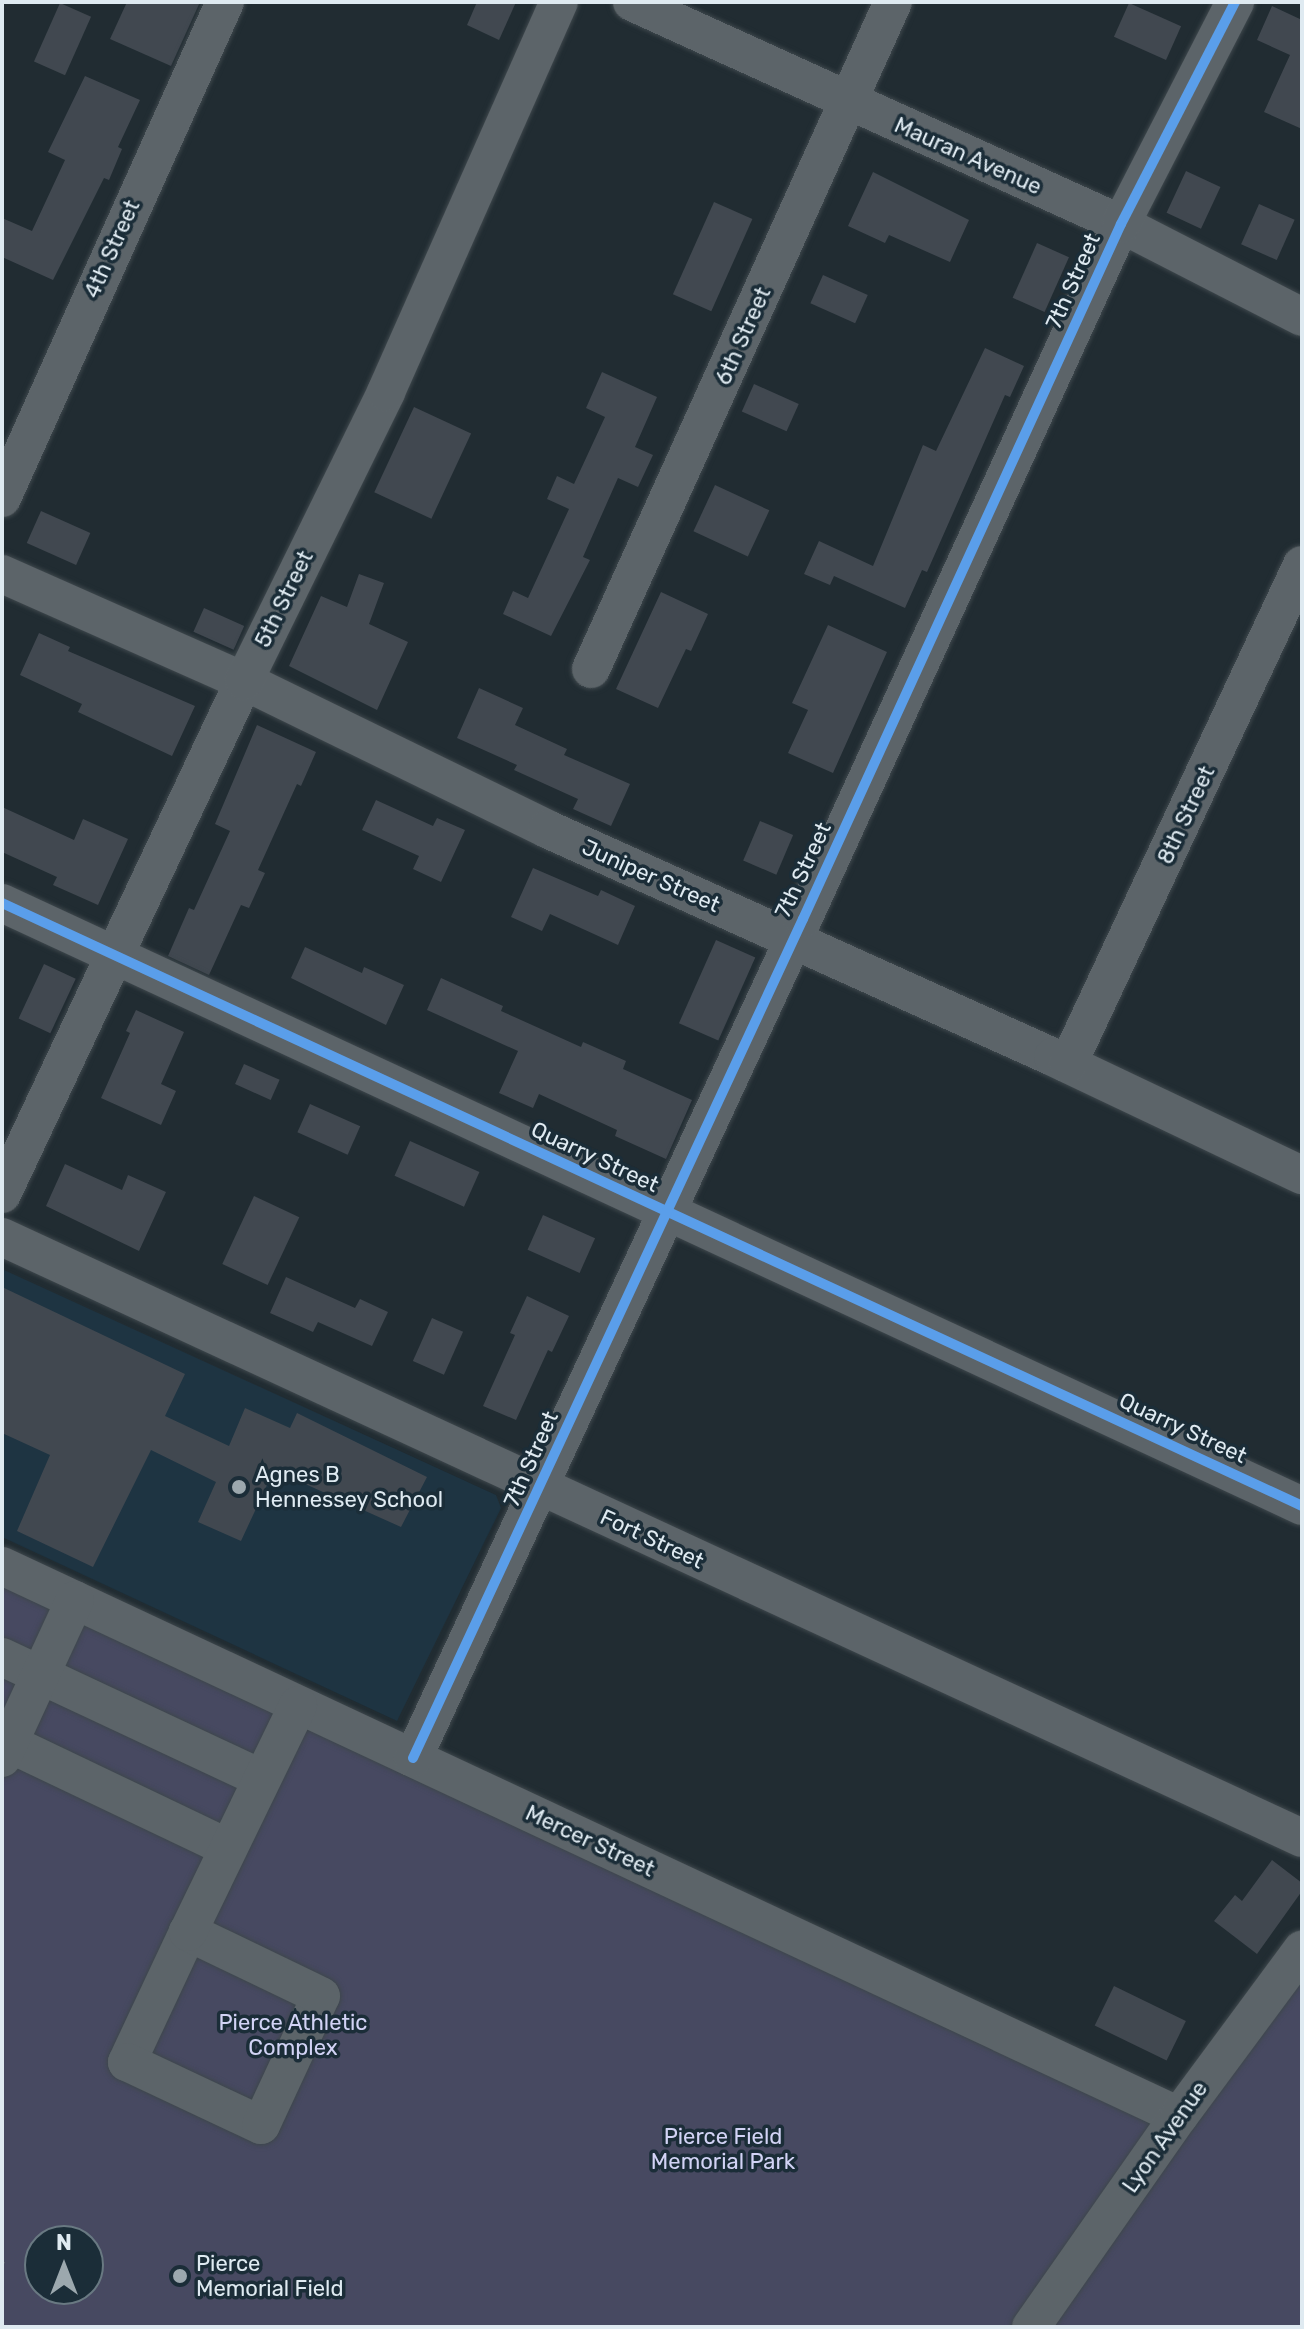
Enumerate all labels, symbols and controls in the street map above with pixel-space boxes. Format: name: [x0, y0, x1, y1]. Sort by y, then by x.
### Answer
street label: Mauran Avenue: [890, 112, 1046, 200]
street label: 4th Street: [79, 196, 145, 302]
street label: 7th Street: [1040, 229, 1106, 333]
street label: 6th Street: [710, 283, 776, 389]
street label: 5th Street: [249, 546, 319, 652]
street label: 8th Street: [1152, 762, 1220, 868]
street label: 7th Street: [769, 818, 837, 922]
street label: Juniper Street: [578, 834, 724, 918]
street label: Quarry Street: [527, 1116, 663, 1198]
street label: Quarry Street: [1115, 1387, 1251, 1469]
street label: 7th Street: [498, 1407, 564, 1511]
place label: Agnes B Hennessey School: [255, 1461, 444, 1512]
marker: Agnes B Hennessey School: [230, 1478, 248, 1496]
street label: Fort Street: [596, 1504, 708, 1574]
street label: Mercer Street: [521, 1800, 659, 1882]
park label: Pierce Athletic Complex: [218, 2009, 368, 2060]
street label: Lyon Avenue: [1117, 2076, 1213, 2198]
park label: Pierce Field Memorial Park: [651, 2123, 795, 2174]
north arrow: [24, 2225, 104, 2305]
text: N: [56, 2229, 72, 2256]
place label: Pierce Memorial Field: [196, 2250, 343, 2302]
marker: Pierce Memorial Field: [171, 2267, 189, 2285]

